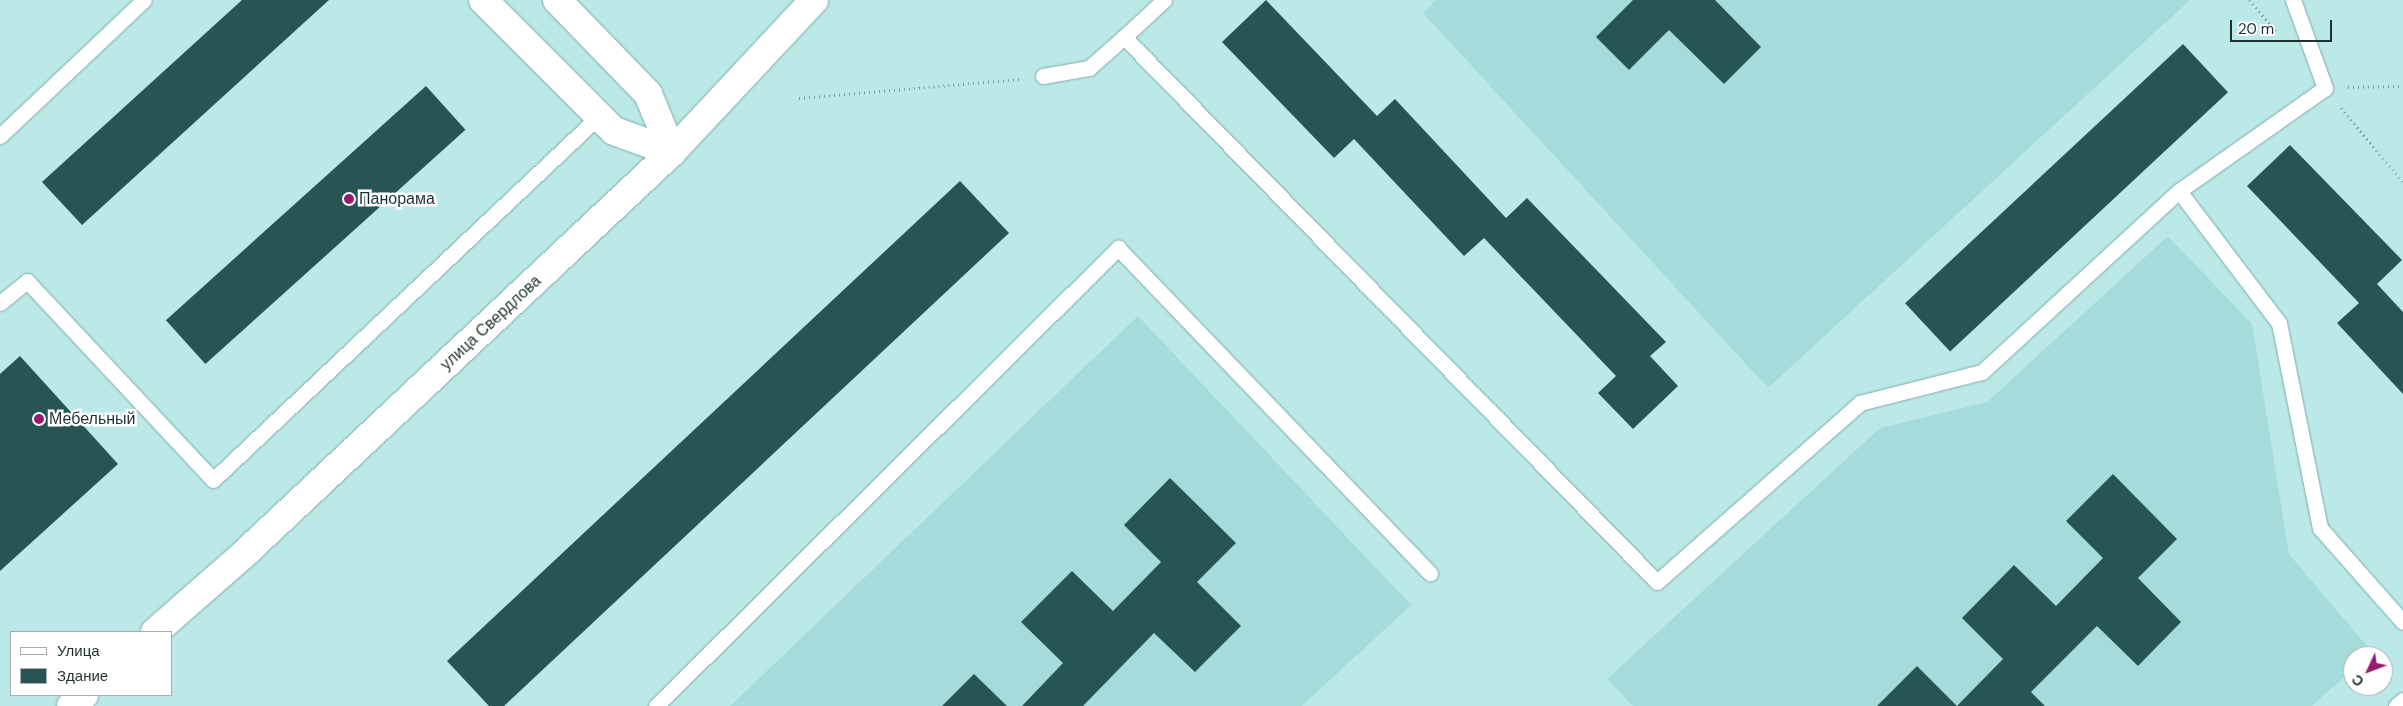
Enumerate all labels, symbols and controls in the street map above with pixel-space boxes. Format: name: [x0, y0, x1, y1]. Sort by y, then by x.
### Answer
scale bar: [2233, 10, 2336, 42]
text: 20 m: [2238, 19, 2274, 39]
place label: Панорама: [359, 189, 435, 209]
marker: Панорама: [343, 193, 355, 205]
street label: улица Свердлова: [437, 271, 545, 375]
place label: Мебельный: [49, 409, 136, 429]
marker: Мебельный: [33, 413, 45, 425]
legend: [10, 631, 172, 696]
text: Улица: [57, 641, 100, 661]
north arrow: [2343, 646, 2393, 696]
text: Здание: [57, 666, 108, 686]
text: С: [2348, 671, 2368, 690]

